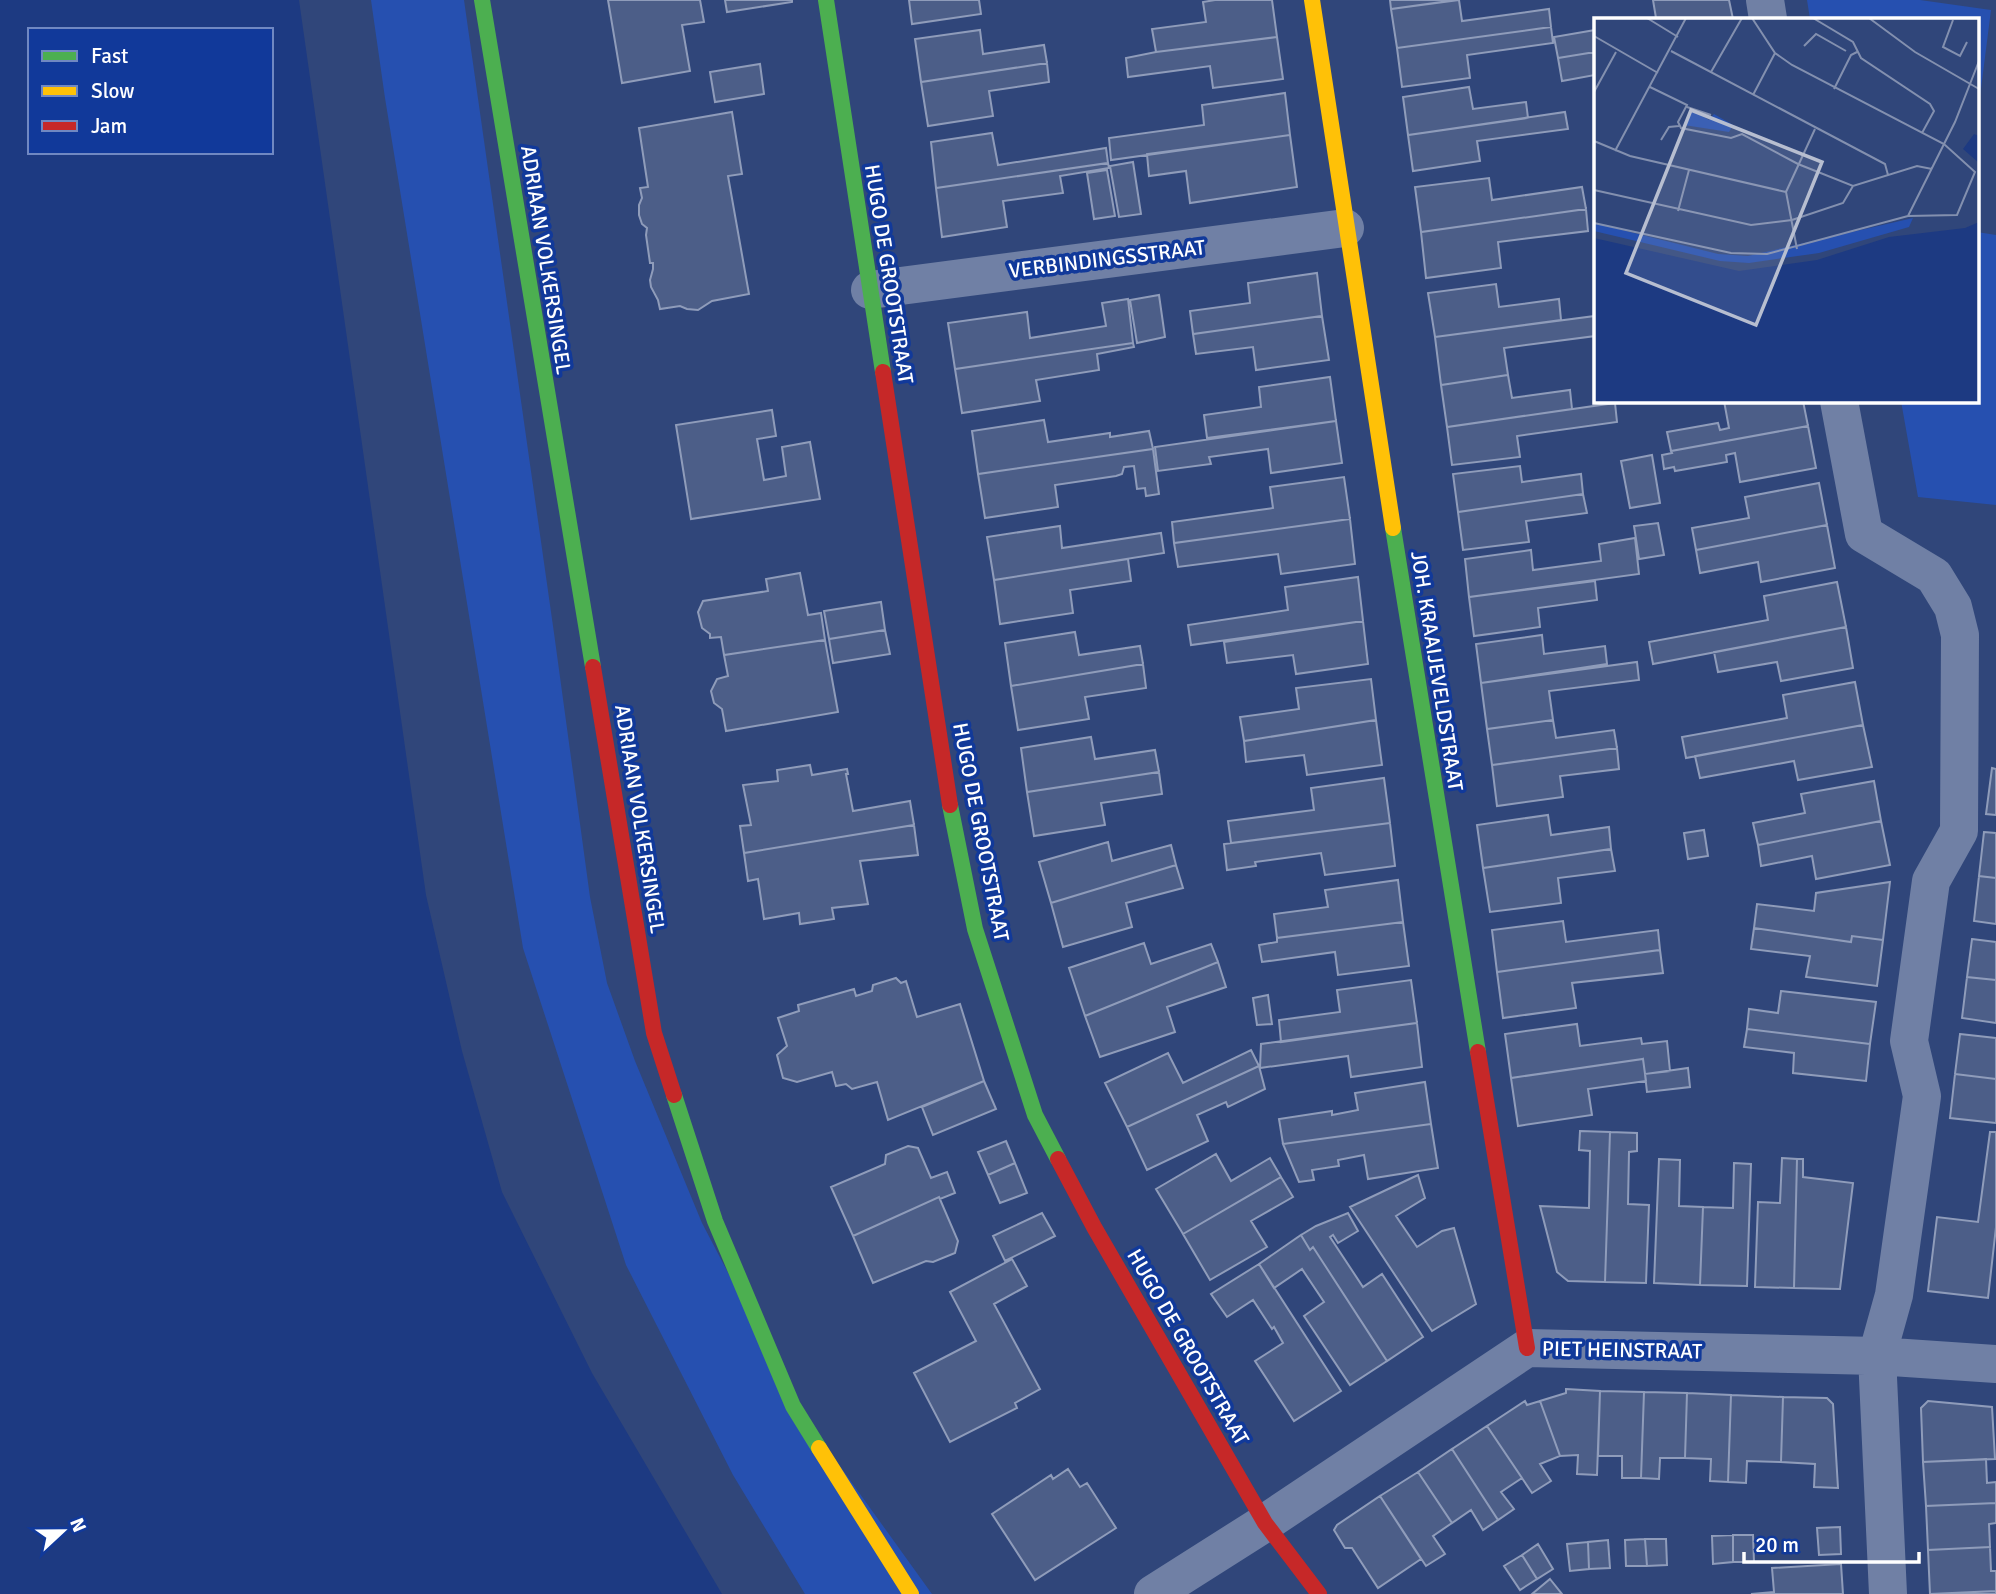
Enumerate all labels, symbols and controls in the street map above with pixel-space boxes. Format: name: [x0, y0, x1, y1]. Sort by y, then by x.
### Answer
inset map: [1594, 18, 1979, 402]
legend: [28, 28, 273, 154]
text: Fast: [91, 43, 128, 69]
text: Slow: [91, 78, 135, 104]
text: Jam: [91, 113, 127, 139]
street label: ADRIAAN VOLKERSINGEL: [515, 144, 577, 377]
street label: HUGO DE GROOTSTRAAT: [859, 162, 919, 386]
street label: VERBINDINGSSTRAAT: [1007, 234, 1207, 284]
street label: JOH. KRAAIJEVELDSTRAAT: [1405, 549, 1469, 794]
street label: ADRIAAN VOLKERSINGEL: [609, 703, 671, 936]
street label: HUGO DE GROOTSTRAAT: [947, 721, 1015, 944]
street label: HUGO DE GROOTSTRAAT: [1121, 1244, 1255, 1450]
street label: PIET HEINSTRAAT: [1542, 1336, 1703, 1364]
north arrow: [28, 1496, 98, 1566]
text: N: [64, 1514, 91, 1536]
scale bar: [1744, 1520, 1919, 1564]
text: 20 m: [1755, 1532, 1799, 1558]

